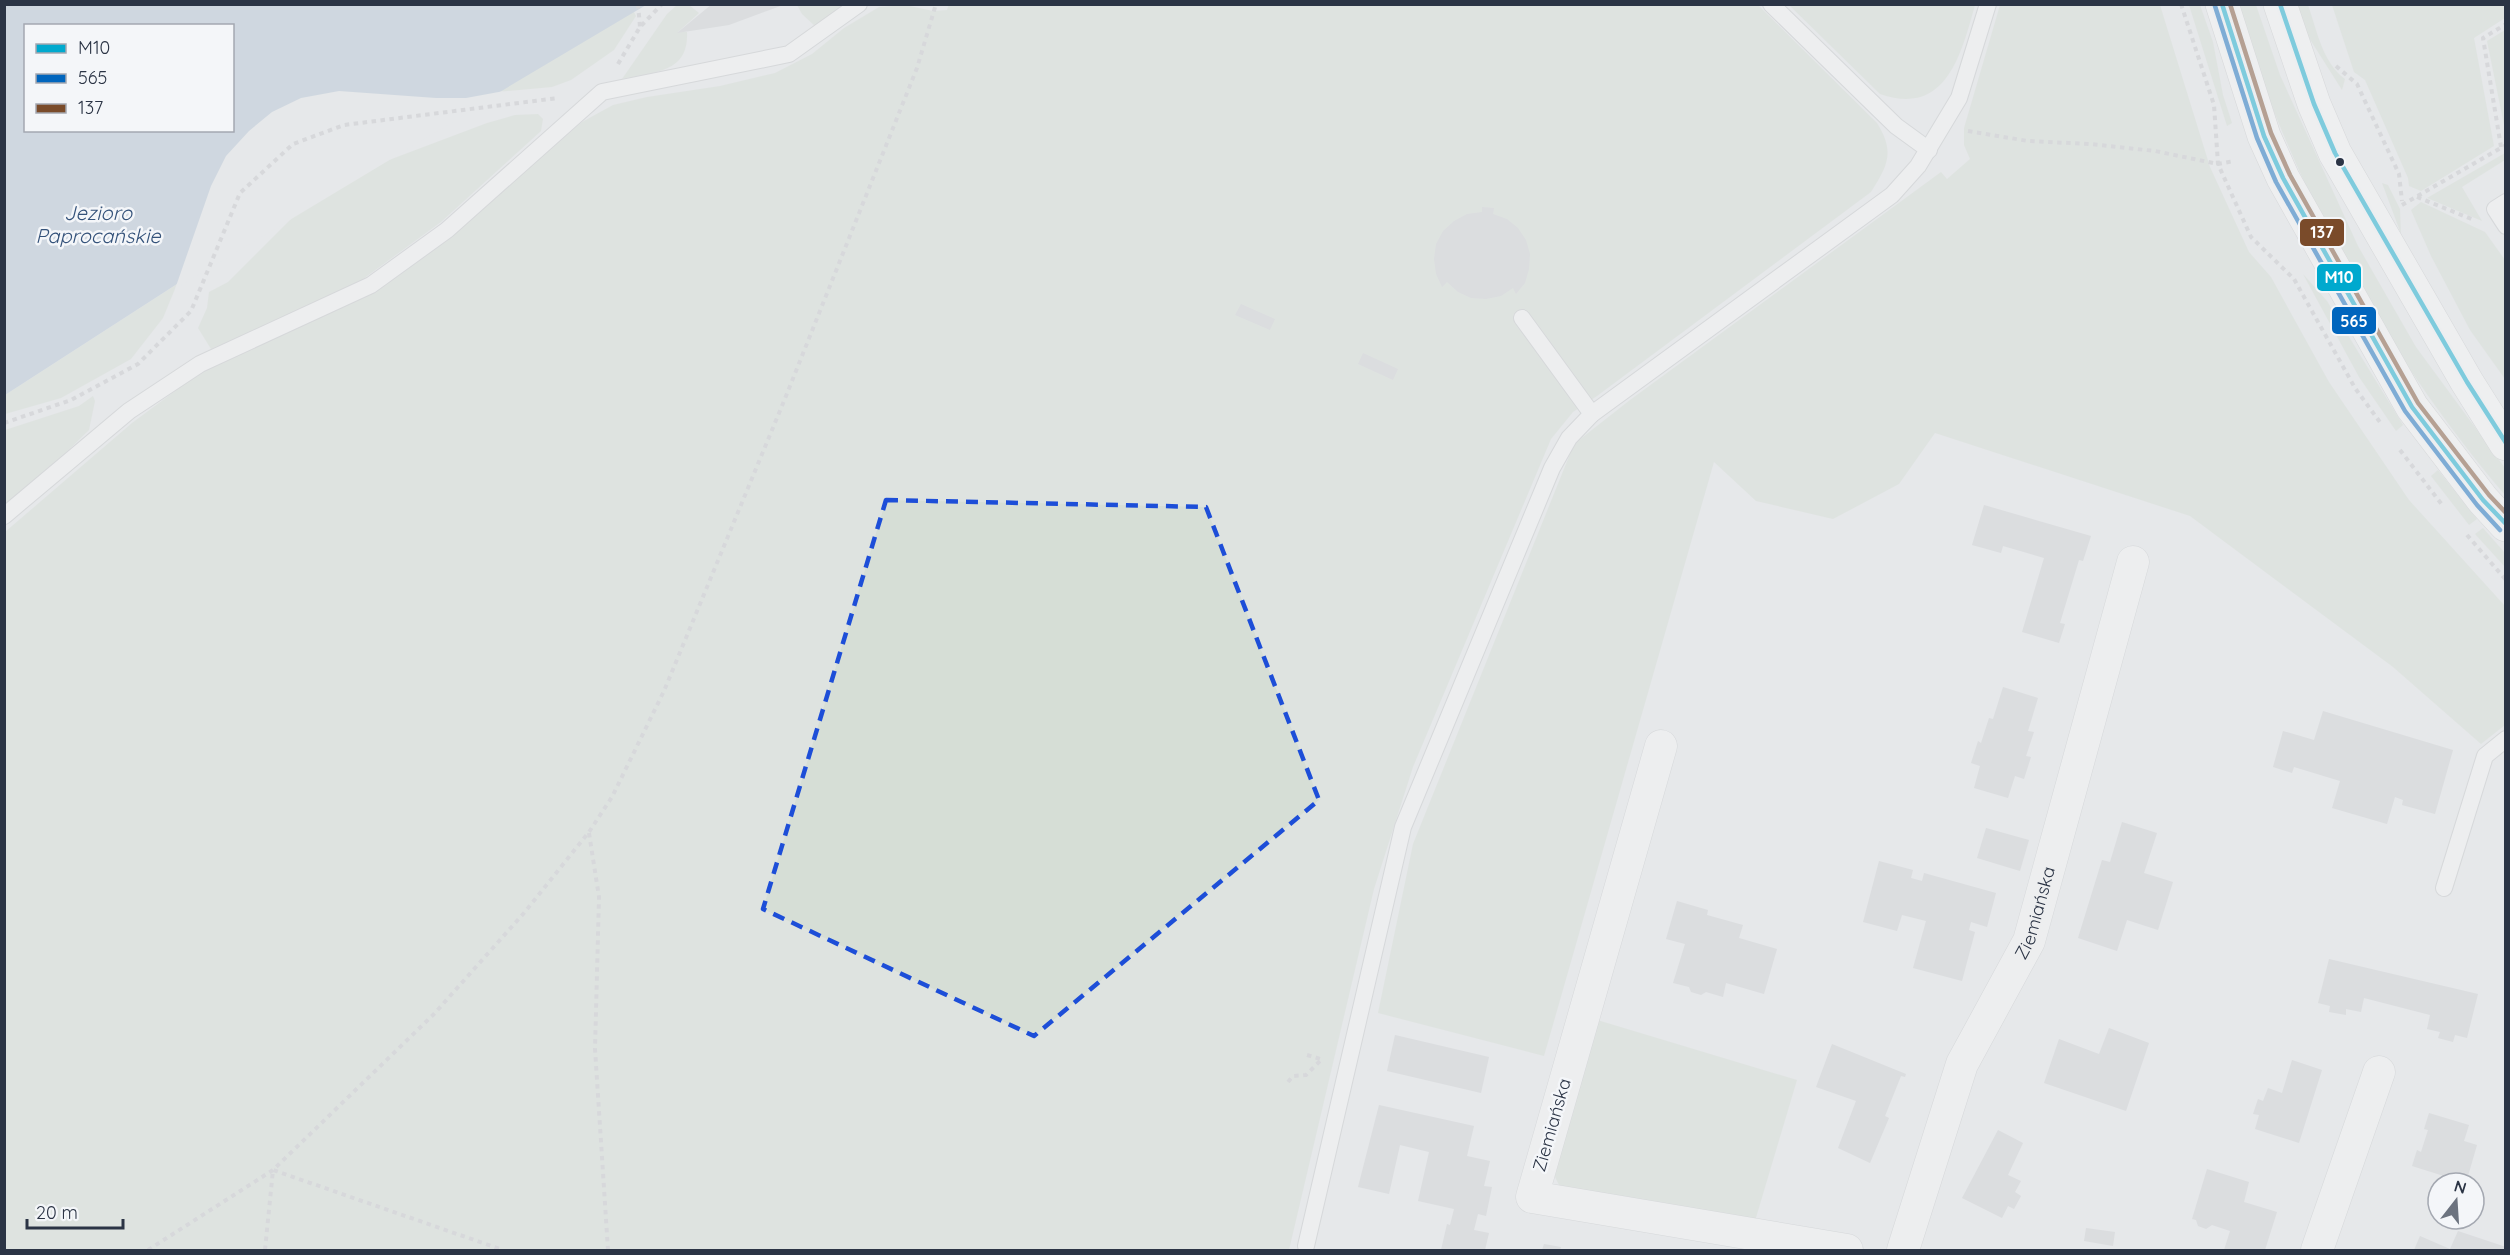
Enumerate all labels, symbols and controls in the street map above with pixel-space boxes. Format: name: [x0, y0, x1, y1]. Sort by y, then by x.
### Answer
legend: [24, 24, 234, 132]
text: M10: [78, 36, 110, 59]
text: 565: [78, 66, 107, 89]
text: 137: [78, 96, 103, 119]
unlabelled marker: [2334, 156, 2346, 168]
water label: Jezioro Paprocańskie: [35, 200, 161, 248]
line badge: 137: [2299, 218, 2345, 247]
text: 137: [2310, 222, 2334, 242]
line badge: M10: [2316, 263, 2362, 292]
text: M10: [2324, 267, 2354, 287]
line badge: 565: [2331, 306, 2377, 335]
text: 565: [2340, 311, 2368, 331]
street label: Ziemiańska: [2009, 864, 2060, 963]
street label: Ziemiańska: [1527, 1075, 1576, 1174]
north arrow: [2426, 1171, 2486, 1231]
text: N: [2452, 1175, 2469, 1198]
scale bar: [27, 1192, 123, 1230]
text: 20 m: [36, 1201, 78, 1224]

